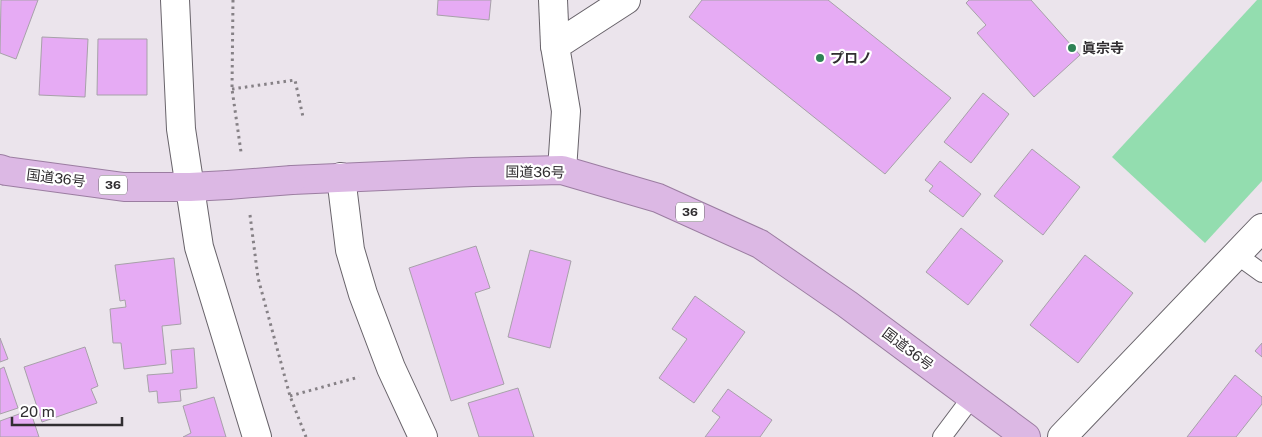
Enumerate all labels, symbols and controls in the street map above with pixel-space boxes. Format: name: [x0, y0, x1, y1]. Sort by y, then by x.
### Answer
place label: 眞宗寺: [1082, 40, 1124, 56]
marker: 眞宗寺: [1066, 42, 1078, 54]
place label: プロノ: [830, 50, 872, 66]
marker: プロノ: [814, 52, 826, 64]
street label: 国道36号: [505, 163, 565, 181]
street label: 国道36号: [26, 166, 86, 190]
road number: 36: [99, 176, 127, 194]
road number: 36: [676, 202, 704, 222]
street label: 国道36号: [879, 325, 937, 373]
scale bar: [12, 394, 122, 426]
text: 20 m: [20, 403, 55, 420]

